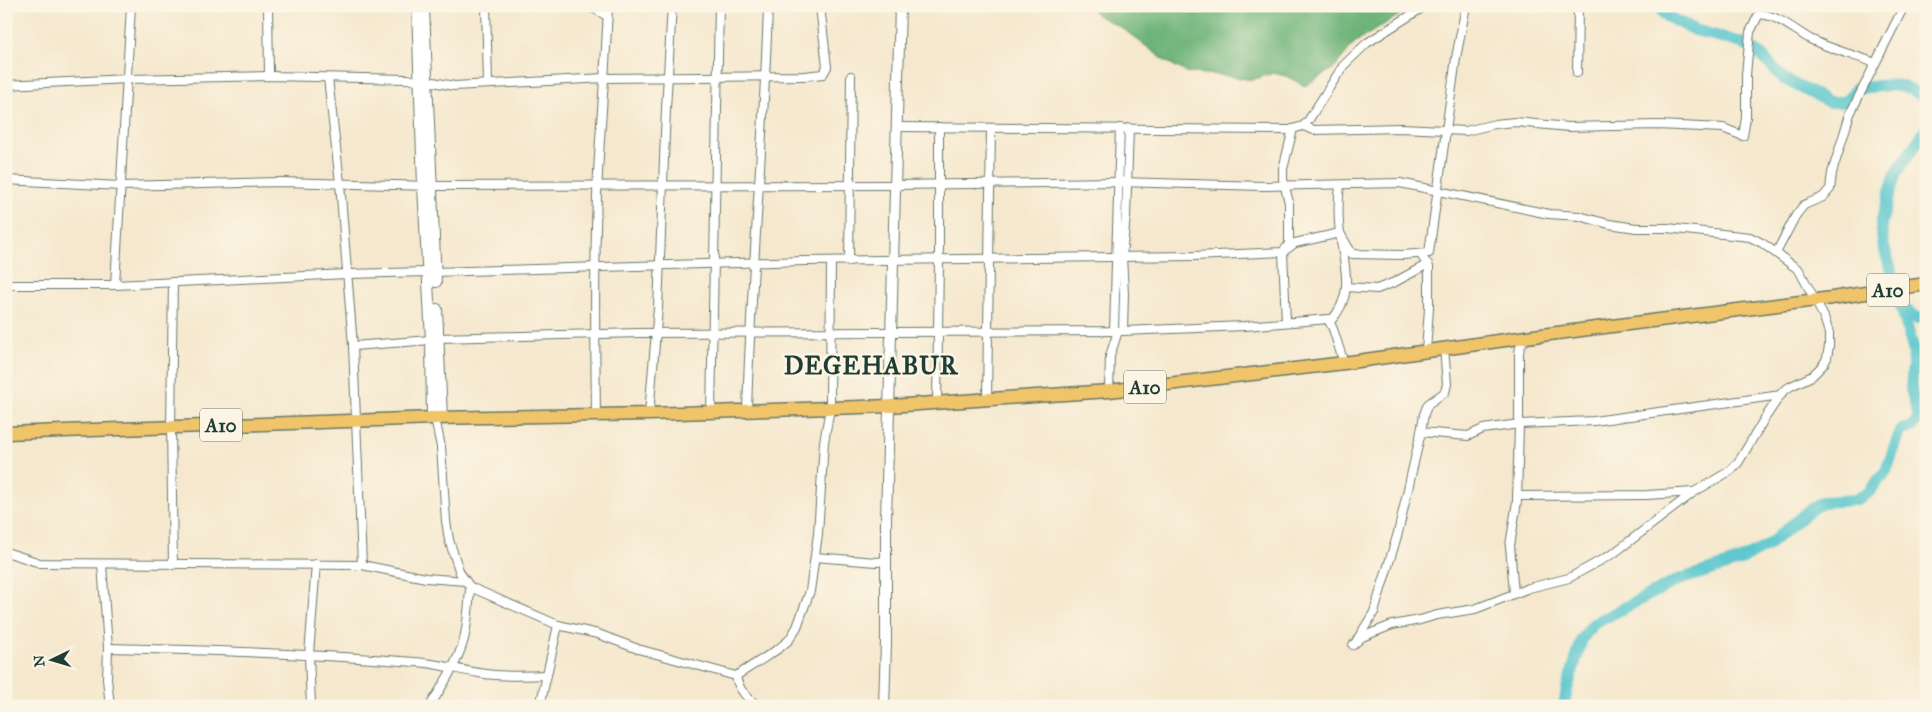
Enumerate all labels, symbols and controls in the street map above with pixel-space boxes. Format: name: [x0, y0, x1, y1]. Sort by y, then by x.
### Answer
road number: A10: [1867, 274, 1909, 306]
district label: DEGEHABUR: [784, 350, 959, 381]
road number: A10: [1124, 371, 1166, 404]
road number: A10: [200, 408, 242, 442]
north arrow: [28, 634, 78, 684]
text: N: [31, 654, 49, 668]

